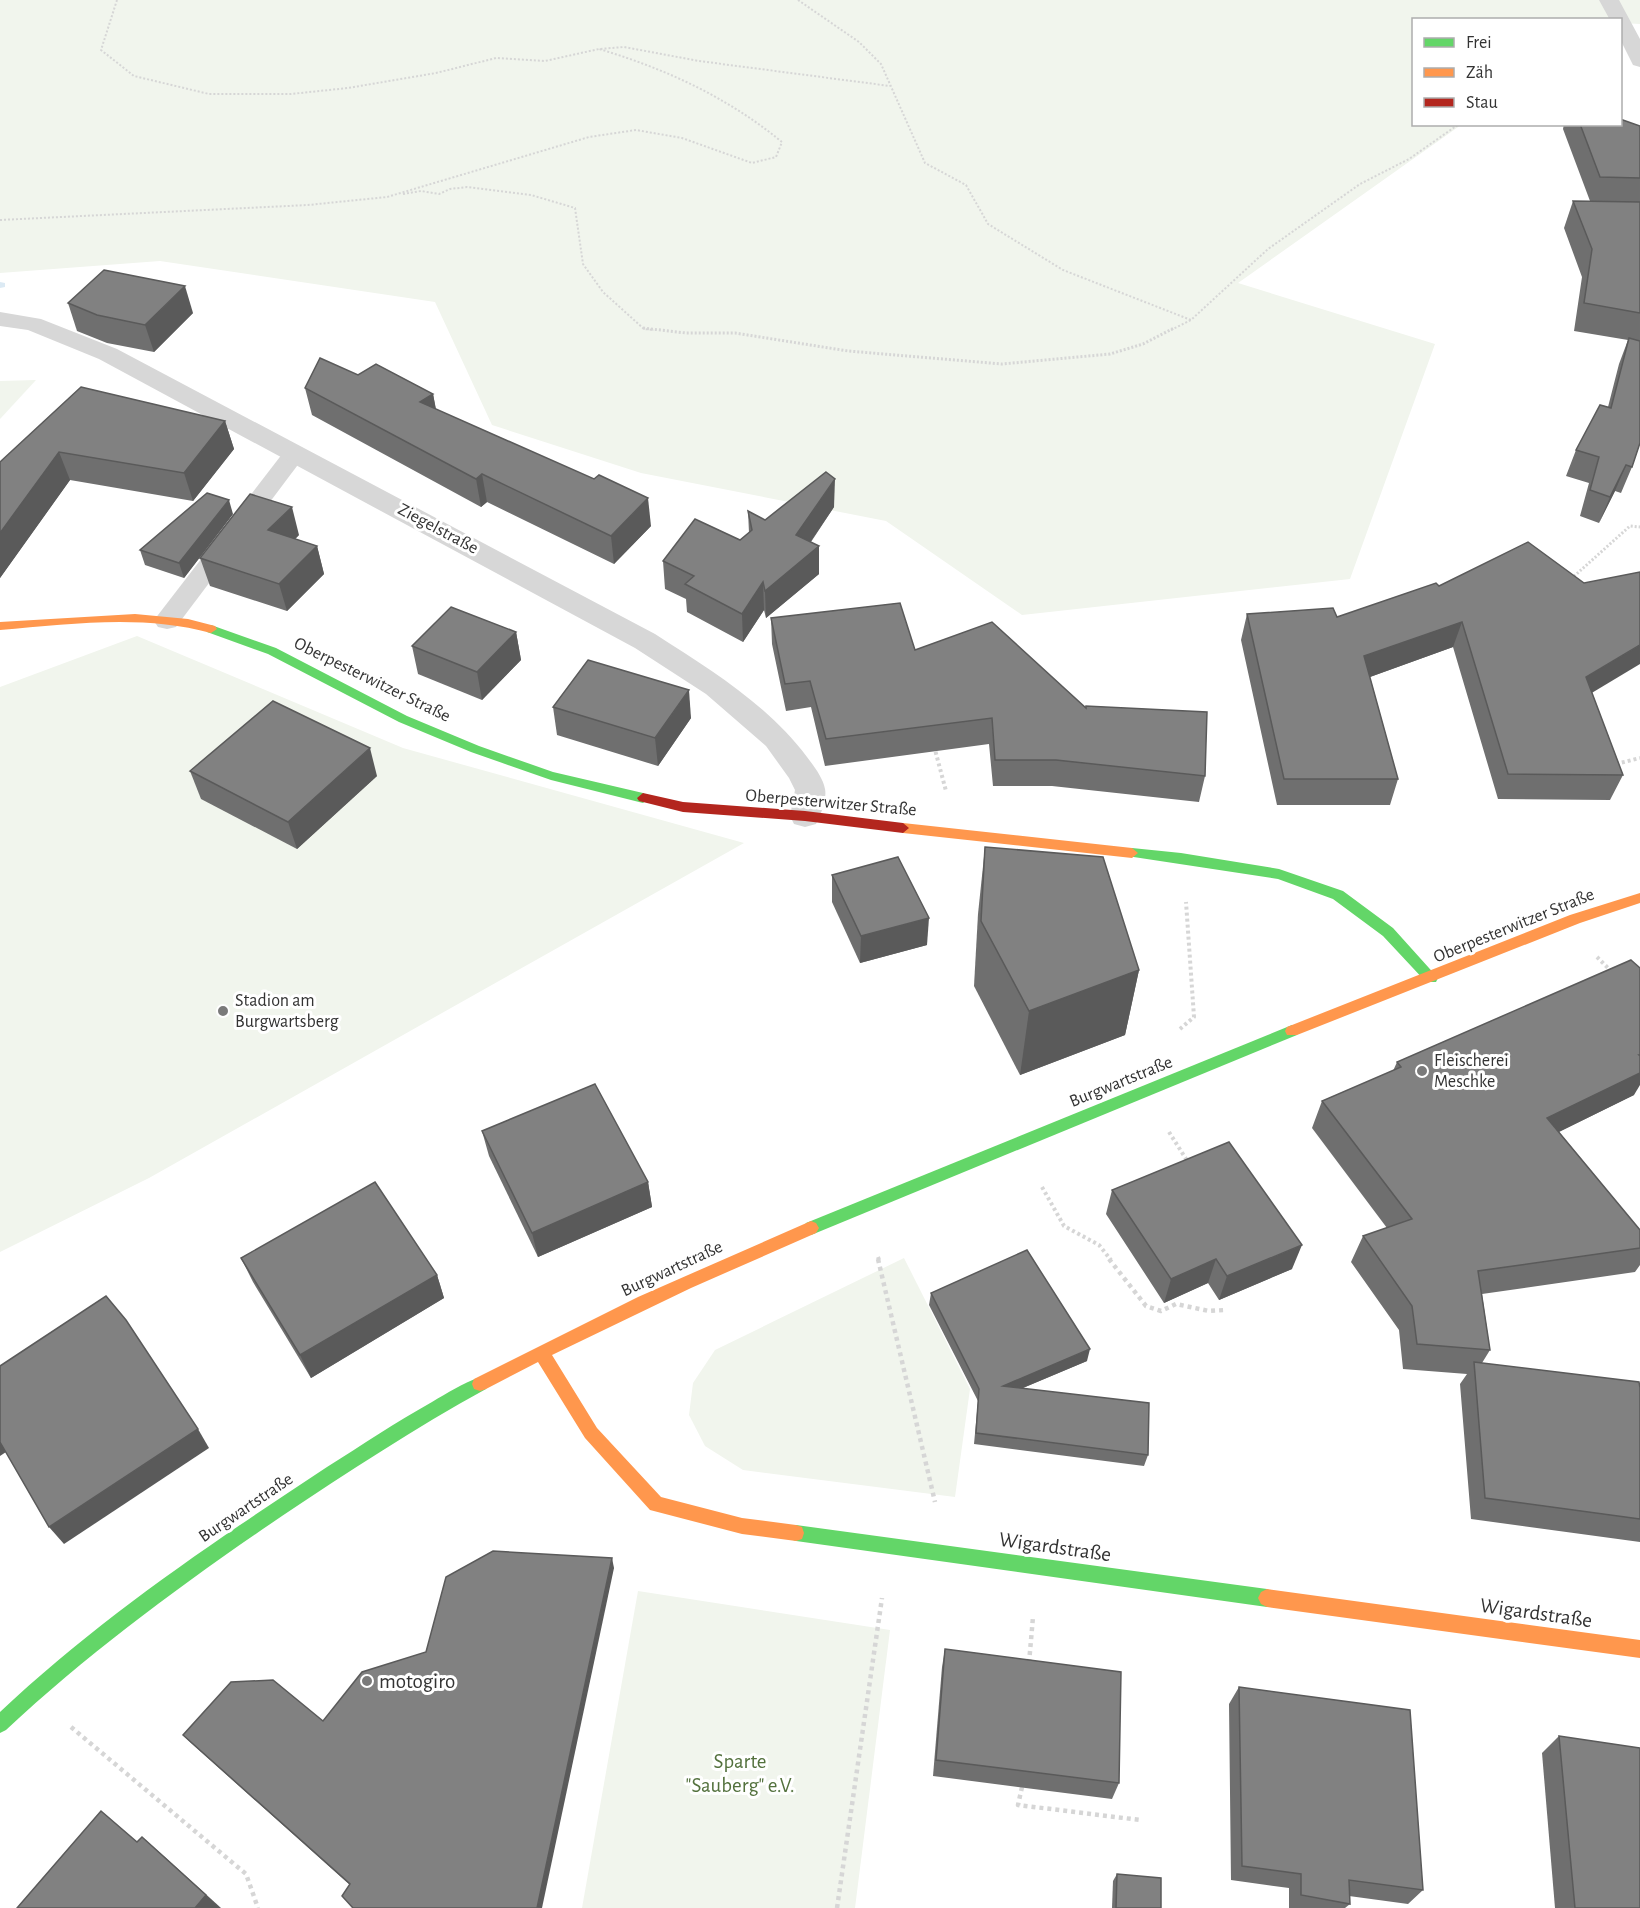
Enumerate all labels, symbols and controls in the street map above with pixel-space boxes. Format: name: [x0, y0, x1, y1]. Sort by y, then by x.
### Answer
legend: [1412, 18, 1622, 126]
text: Frei: [1466, 34, 1492, 52]
text: Zäh: [1466, 64, 1493, 82]
text: Stau: [1466, 94, 1498, 112]
street label: Ziegelstraße: [395, 500, 481, 558]
street label: Oberpesterwitzer Straße: [291, 634, 453, 726]
street label: Oberpesterwitzer Straße: [745, 787, 917, 819]
street label: Oberpesterwitzer Straße: [1431, 886, 1597, 966]
place label: Stadion am Burgwartsberg: [235, 992, 339, 1031]
marker: Stadion am Burgwartsberg: [216, 1004, 230, 1018]
place label: Fleischerei Meschke: [1434, 1052, 1509, 1091]
street label: Burgwartstraße: [1067, 1053, 1175, 1111]
marker: Fleischerei Meschke: [1415, 1064, 1429, 1078]
street label: Burgwartstraße: [619, 1238, 725, 1300]
street label: Burgwartstraße: [196, 1470, 296, 1546]
street label: Wigardstraße: [998, 1529, 1112, 1565]
street label: Wigardstraße: [1479, 1595, 1593, 1631]
place label: motogiro: [379, 1671, 455, 1692]
marker: motogiro: [360, 1674, 374, 1688]
park label: Sparte "Sauberg" e.V.: [686, 1751, 794, 1796]

